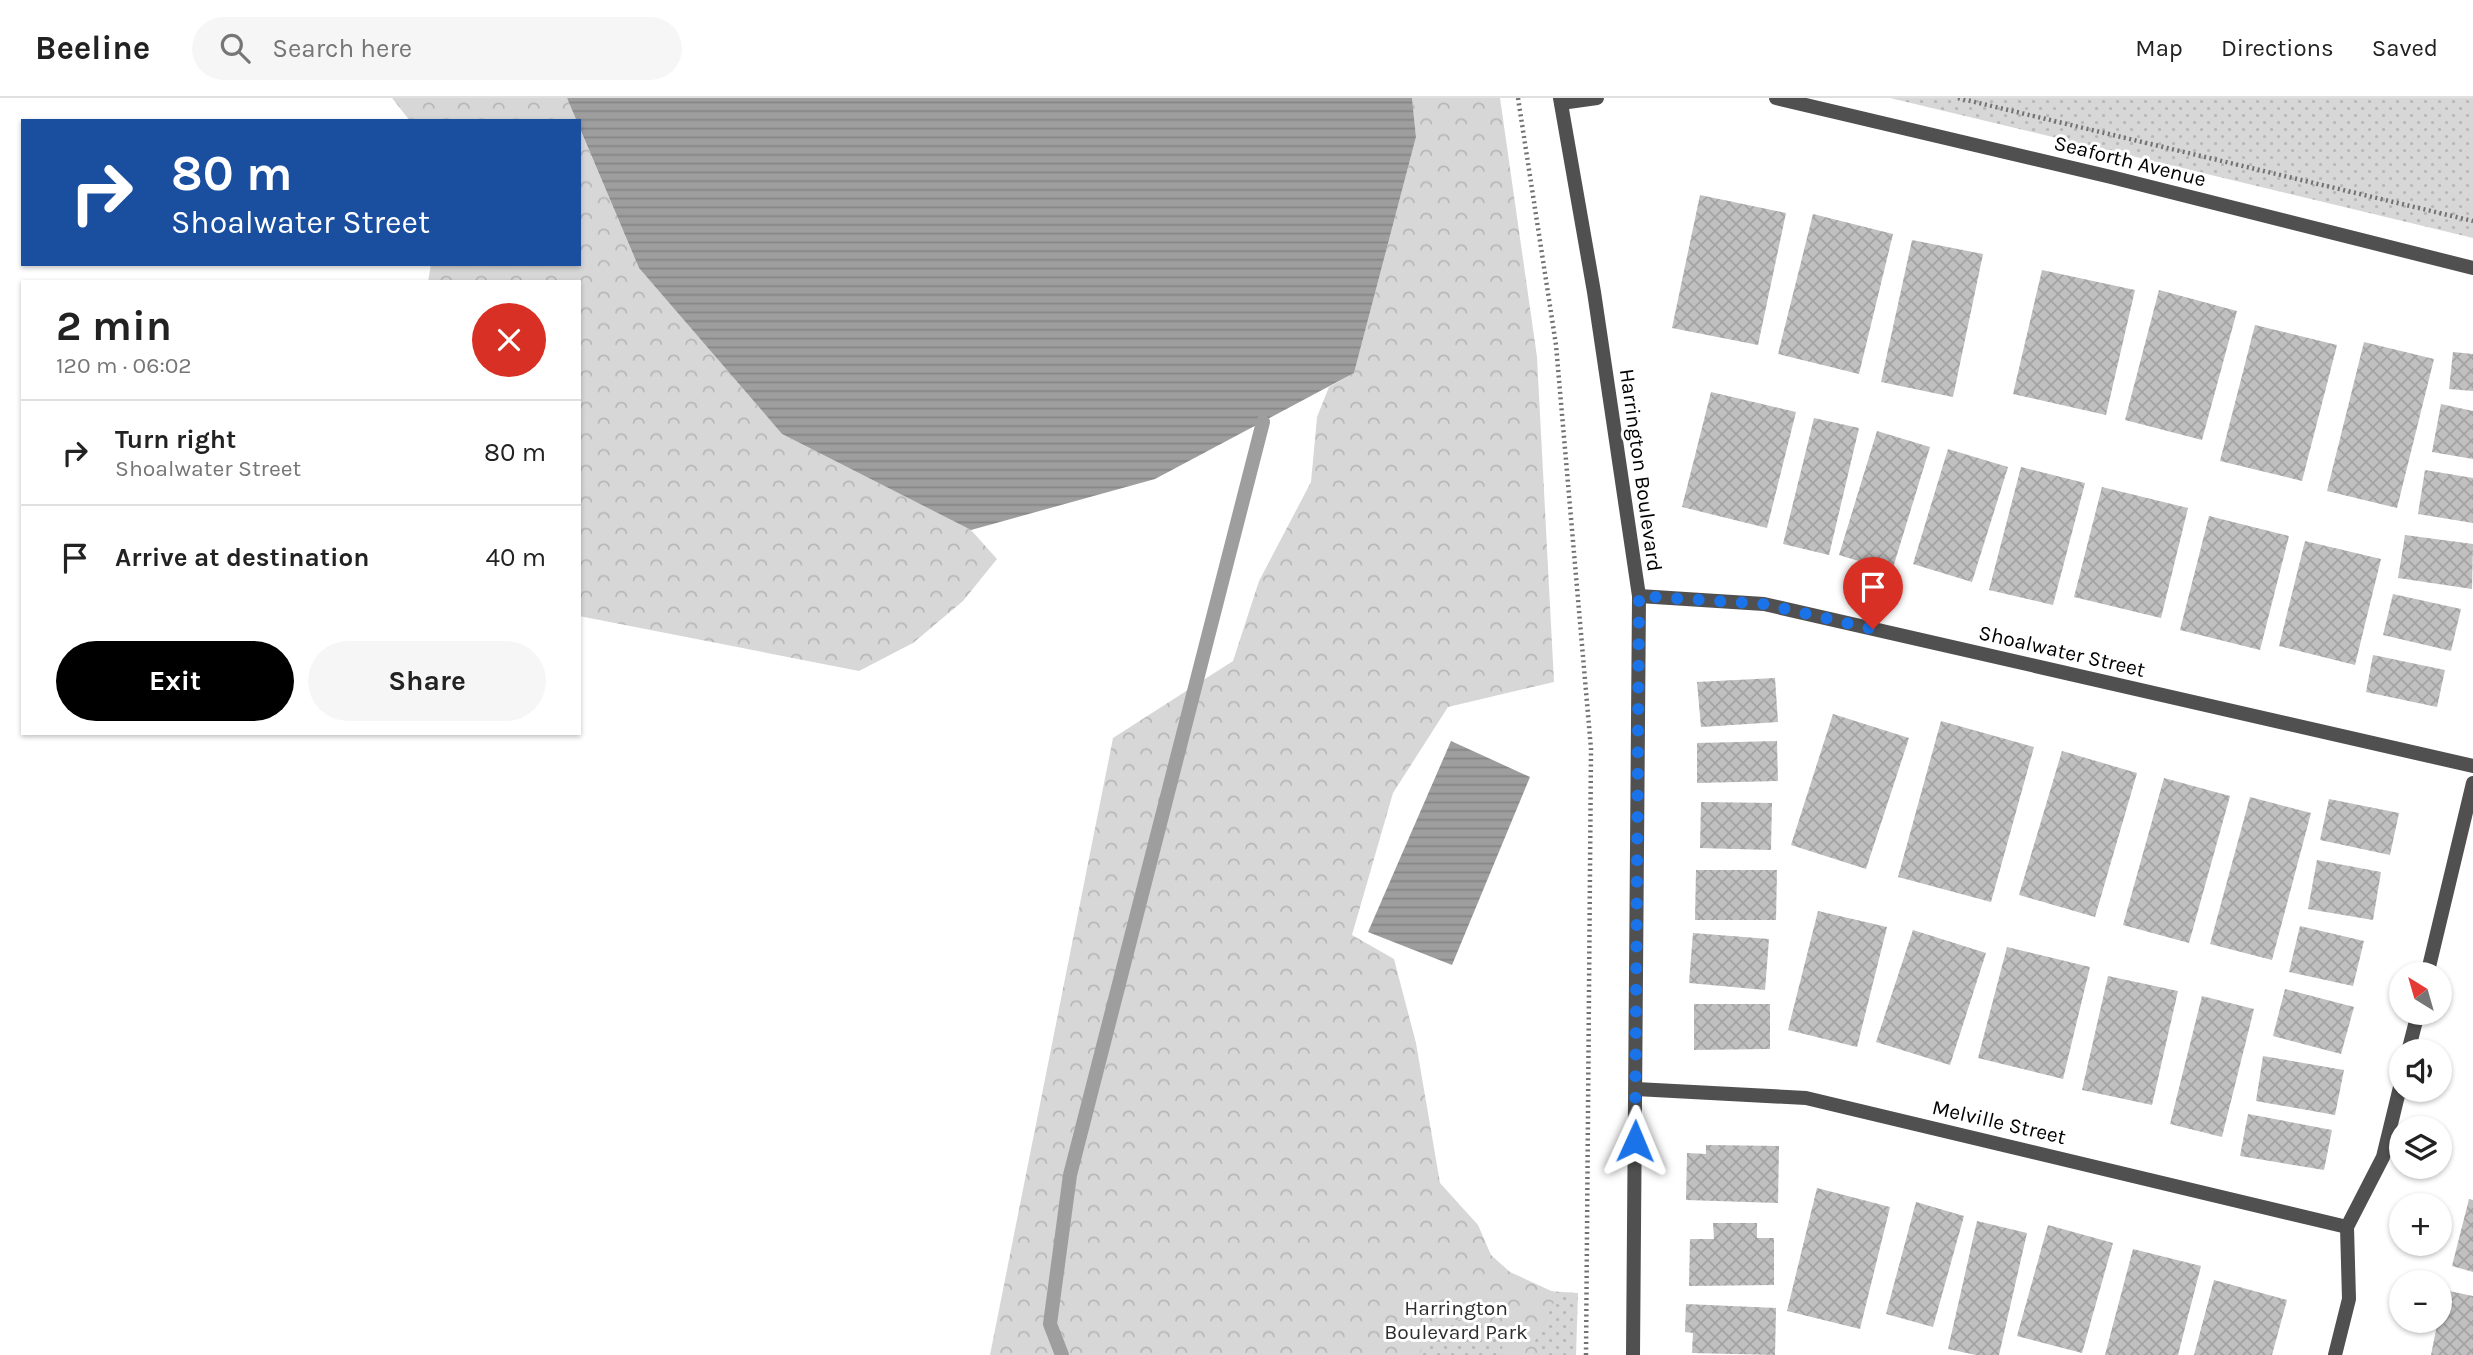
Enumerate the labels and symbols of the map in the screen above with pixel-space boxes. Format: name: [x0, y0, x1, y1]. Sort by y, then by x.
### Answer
street label: Seaforth Avenue: [2051, 130, 2209, 192]
street label: Harrington Boulevard: [1615, 367, 1667, 573]
pin: [1843, 557, 1903, 629]
street label: Shoalwater Street: [1976, 620, 2148, 682]
north arrow: [2389, 962, 2452, 1026]
street label: Melville Street: [1930, 1095, 2068, 1149]
position arrow: [1598, 1104, 1672, 1178]
park label: Harrington Boulevard Park: [1384, 1296, 1528, 1344]

